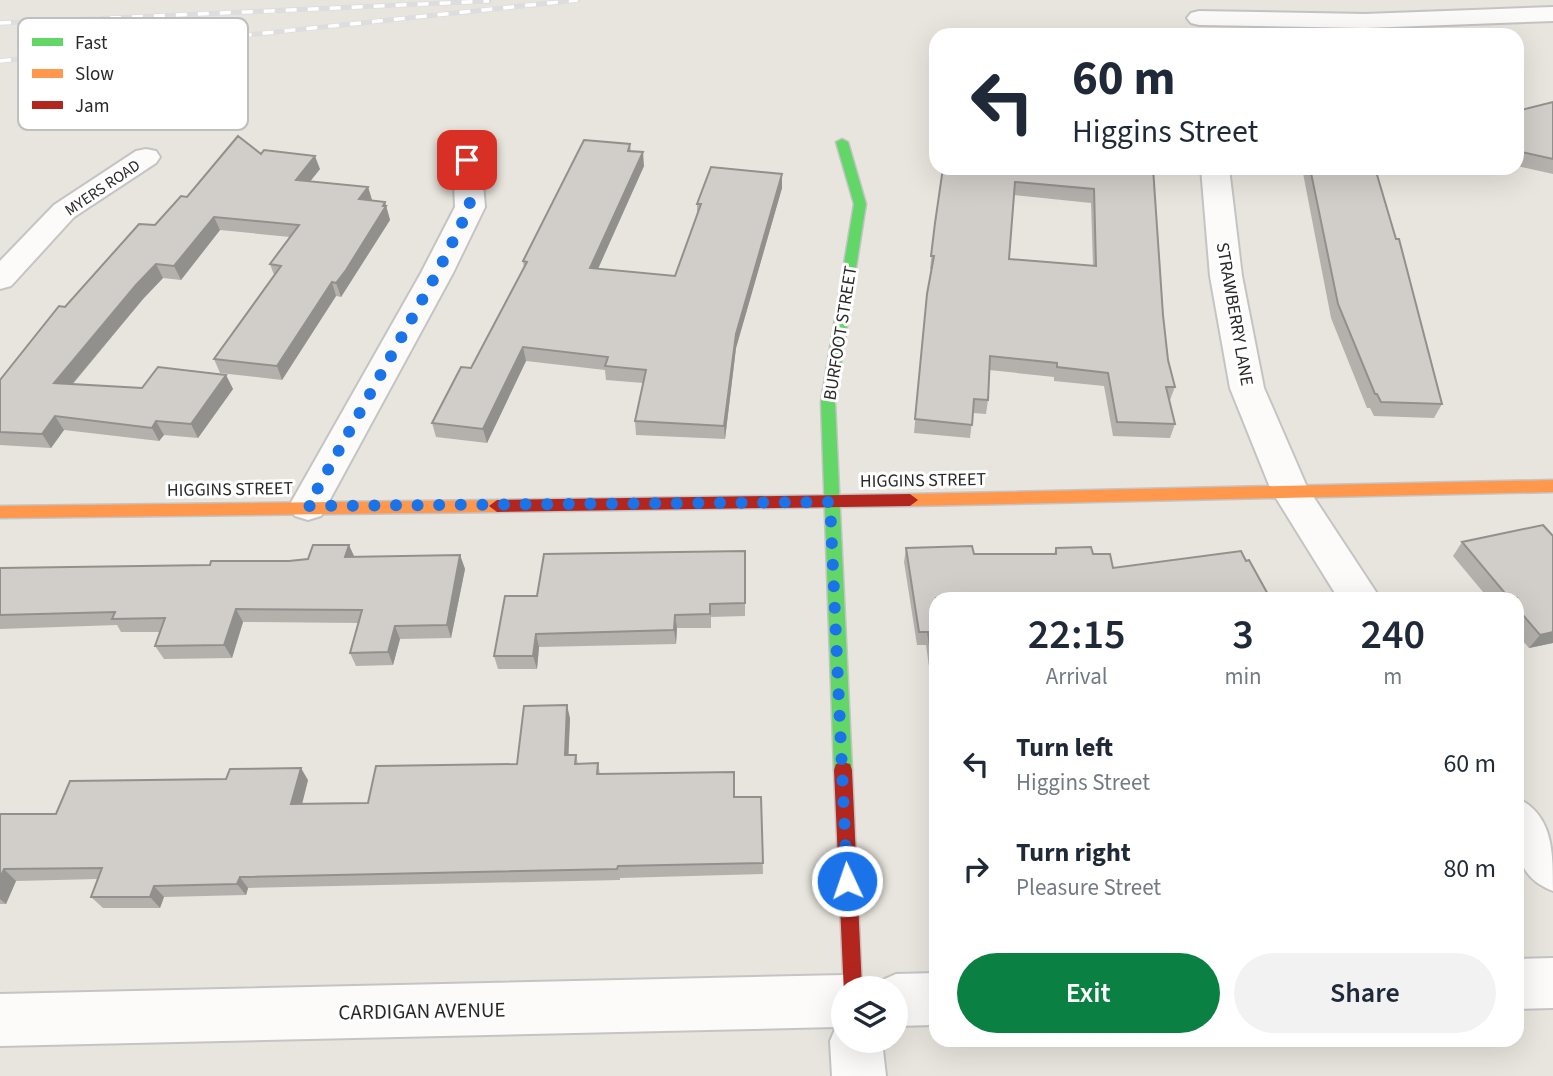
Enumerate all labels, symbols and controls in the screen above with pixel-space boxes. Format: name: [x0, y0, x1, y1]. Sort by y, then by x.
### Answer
legend: [18, 18, 248, 130]
text: Fast: [75, 30, 108, 57]
text: 60 m: [1072, 44, 1176, 114]
icon: left: [957, 56, 1048, 147]
text: Slow: [75, 61, 114, 88]
text: Jam: [75, 93, 109, 120]
text: Higgins Street: [1072, 109, 1258, 155]
pin: [437, 130, 497, 190]
icon: arrive: [448, 141, 486, 179]
street label: MYERS ROAD: [61, 154, 145, 221]
street label: STRAWBERRY LANE: [1210, 240, 1259, 388]
street label: BURFOOT STREET: [818, 264, 864, 402]
street label: HIGGINS STREET: [860, 467, 987, 494]
street label: HIGGINS STREET: [167, 476, 294, 503]
text: 22:15: [1028, 605, 1126, 665]
text: 3: [1232, 605, 1254, 665]
text: 240: [1361, 605, 1425, 665]
text: Arrival: [1046, 660, 1108, 693]
text: min: [1224, 660, 1262, 693]
text: m: [1383, 660, 1402, 693]
text: Turn left: [1016, 729, 1113, 766]
icon: left: [957, 745, 995, 783]
text: 60 m: [1443, 745, 1496, 782]
text: Higgins Street: [1016, 766, 1150, 799]
text: Turn right: [1016, 834, 1131, 871]
position arrow: [810, 844, 884, 918]
icon: right: [957, 850, 995, 888]
text: 80 m: [1443, 850, 1496, 887]
text: Pleasure Street: [1016, 871, 1161, 904]
button: Exit: [957, 953, 1220, 1033]
button: Share: [1234, 953, 1496, 1033]
map controls: [831, 976, 908, 1053]
button: layers: [831, 976, 908, 1053]
street label: CARDIGAN AVENUE: [338, 995, 506, 1027]

